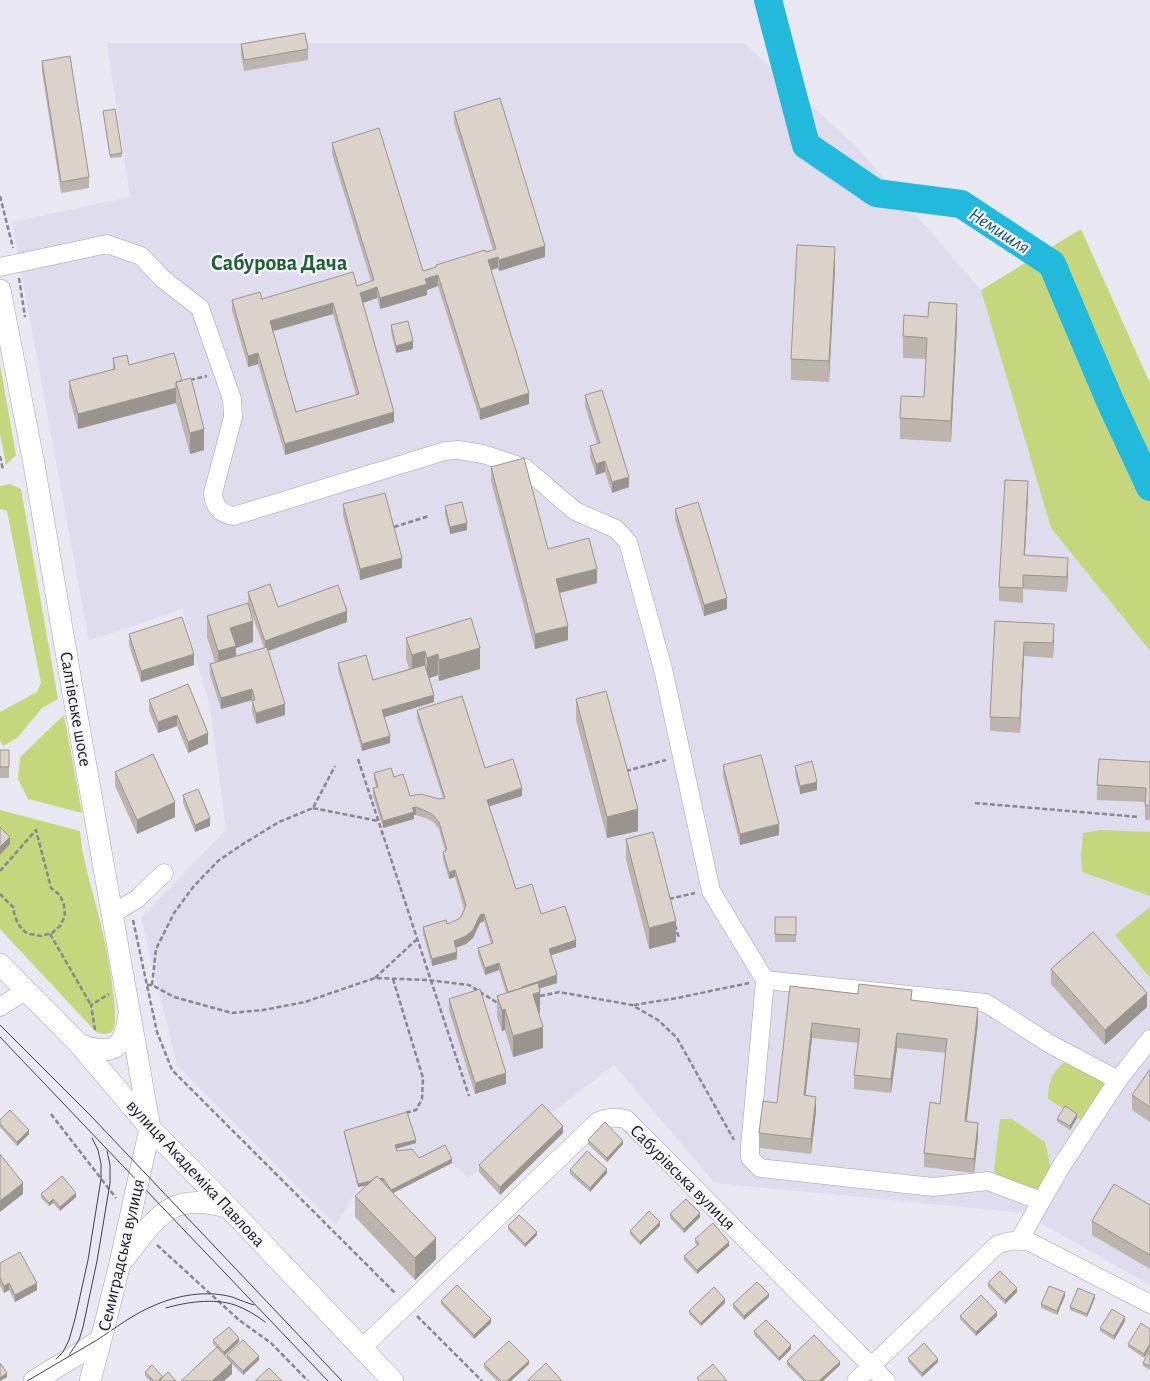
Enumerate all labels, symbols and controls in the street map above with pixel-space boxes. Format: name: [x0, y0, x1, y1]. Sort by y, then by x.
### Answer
water label: Немишля: [966, 205, 1033, 258]
district label: Сабурова Дача: [211, 252, 347, 275]
street label: Салтівське шосе: [56, 650, 94, 768]
street label: вулиця Академіка Павлова: [123, 1097, 268, 1251]
street label: Сабурівська вулиця: [626, 1121, 739, 1234]
street label: Семиградська вулиця: [96, 1177, 148, 1333]

